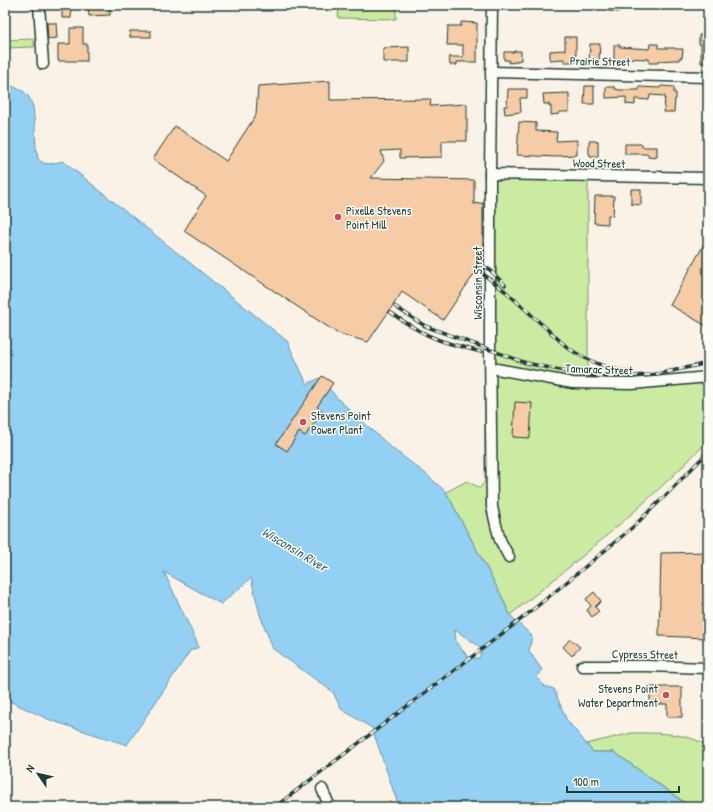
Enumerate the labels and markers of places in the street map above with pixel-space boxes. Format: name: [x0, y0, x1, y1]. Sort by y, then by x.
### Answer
place label: Pixelle Stevens Point Mill: [346, 202, 412, 233]
marker: Pixelle Stevens Point Mill: [333, 212, 343, 222]
place label: Stevens Point Power Plant: [311, 407, 372, 438]
marker: Stevens Point Power Plant: [298, 417, 308, 427]
place label: Stevens Point Water Department: [578, 680, 659, 711]
marker: Stevens Point Water Department: [661, 690, 671, 700]

